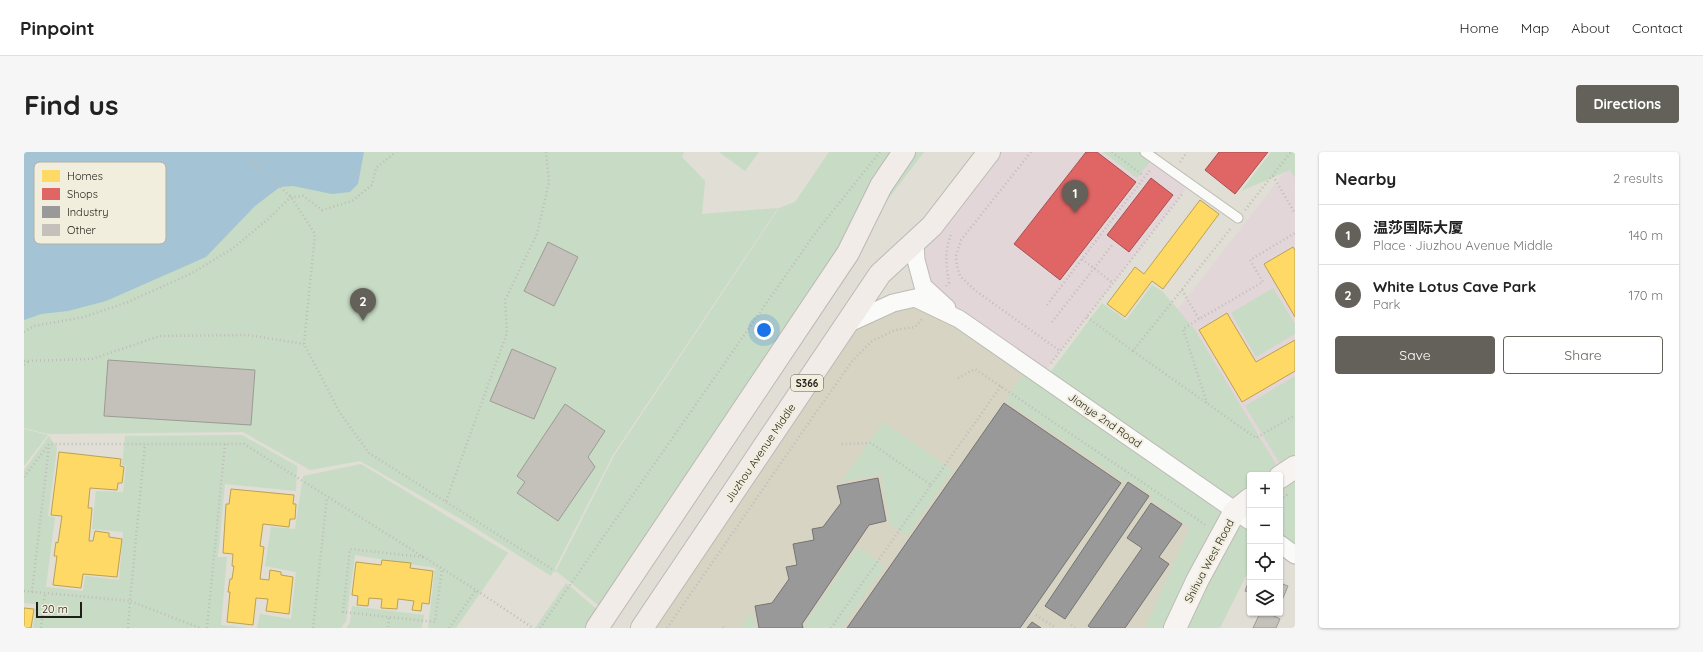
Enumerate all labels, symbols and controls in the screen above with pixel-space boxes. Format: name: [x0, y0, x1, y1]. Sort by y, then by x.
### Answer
text: Pinpoint: [20, 16, 95, 40]
text: Home: [1460, 19, 1499, 37]
text: Map: [1521, 19, 1549, 37]
text: About: [1571, 19, 1610, 37]
text: Contact: [1632, 19, 1683, 37]
button: Directions: [1576, 85, 1679, 123]
text: Find us: [24, 87, 118, 122]
legend: [34, 162, 166, 244]
text: Nearby: [1335, 168, 1396, 189]
text: Homes: [67, 169, 103, 183]
text: 2 results: [1613, 170, 1663, 186]
pin: 1: [1062, 180, 1088, 213]
text: Shops: [67, 187, 98, 201]
text: Industry: [67, 205, 109, 219]
text: 温莎国际大厦: [1373, 218, 1463, 237]
text: Other: [67, 223, 97, 237]
text: 1: [1345, 227, 1351, 243]
text: 140 m: [1628, 227, 1663, 243]
text: Place · Jiuzhou Avenue Middle: [1373, 237, 1553, 253]
text: White Lotus Cave Park: [1373, 277, 1536, 296]
text: 2: [1344, 287, 1352, 303]
text: 170 m: [1628, 287, 1663, 303]
pin: 2: [350, 288, 376, 321]
text: Park: [1373, 296, 1401, 312]
your location: [754, 320, 774, 340]
button: Save: [1335, 336, 1495, 374]
button: Share: [1503, 336, 1663, 374]
road number: S366: [791, 375, 823, 391]
street label: Jianye 2nd Road: [1066, 389, 1144, 451]
street label: Jiuzhou Avenue Middle: [722, 401, 798, 505]
map controls: [1247, 472, 1283, 616]
button: +: [1247, 472, 1283, 508]
button: −: [1247, 508, 1283, 544]
street label: Shihua West Road: [1181, 517, 1237, 605]
button: locate: [1247, 544, 1283, 580]
button: layers: [1247, 580, 1283, 616]
scale bar: [36, 600, 82, 619]
text: 20 m: [42, 602, 68, 616]

